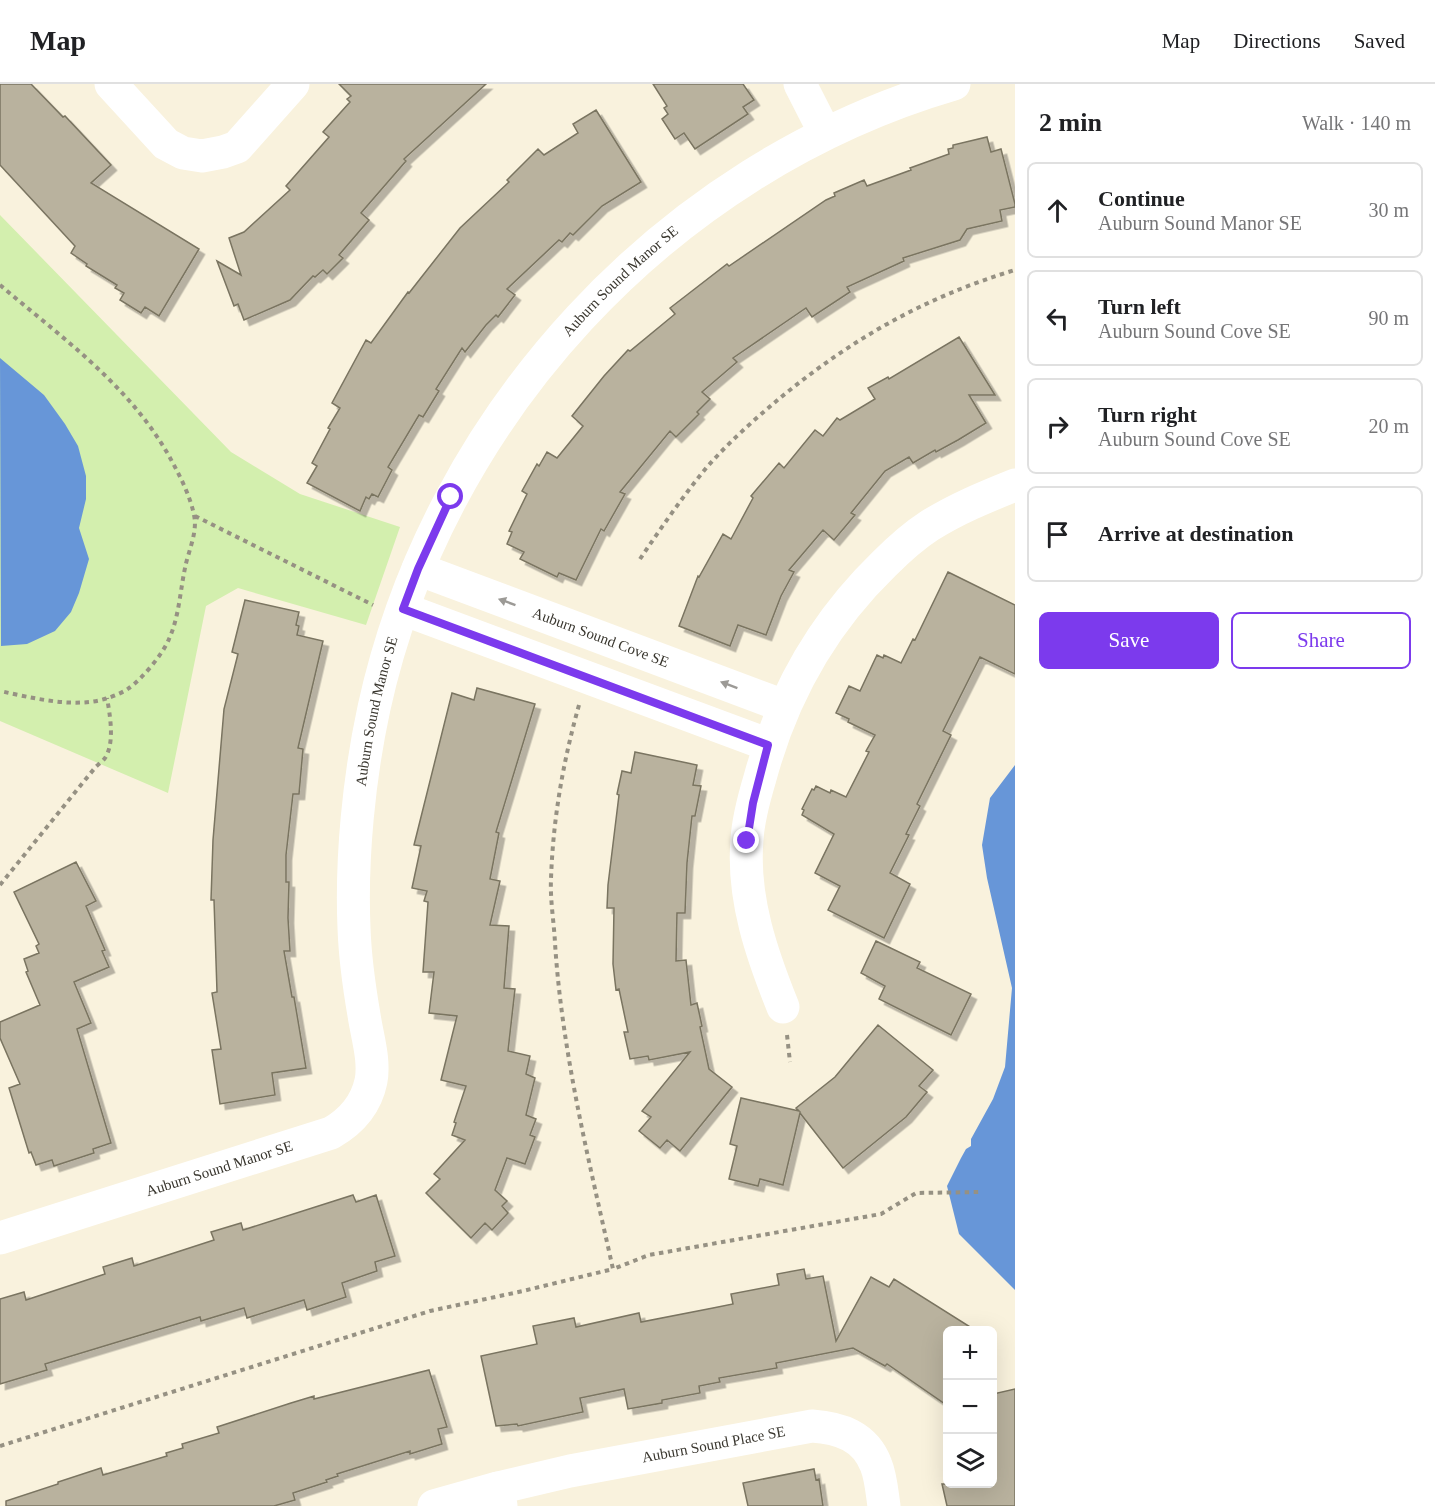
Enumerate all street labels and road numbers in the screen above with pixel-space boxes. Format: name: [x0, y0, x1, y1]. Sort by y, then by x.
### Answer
street label: Auburn Sound Manor SE: [559, 222, 681, 339]
street label: Auburn Sound Cove SE: [530, 605, 671, 670]
street label: Auburn Sound Manor SE: [353, 634, 401, 787]
street label: Auburn Sound Manor SE: [144, 1138, 295, 1199]
street label: Auburn Sound Place SE: [641, 1423, 787, 1465]

